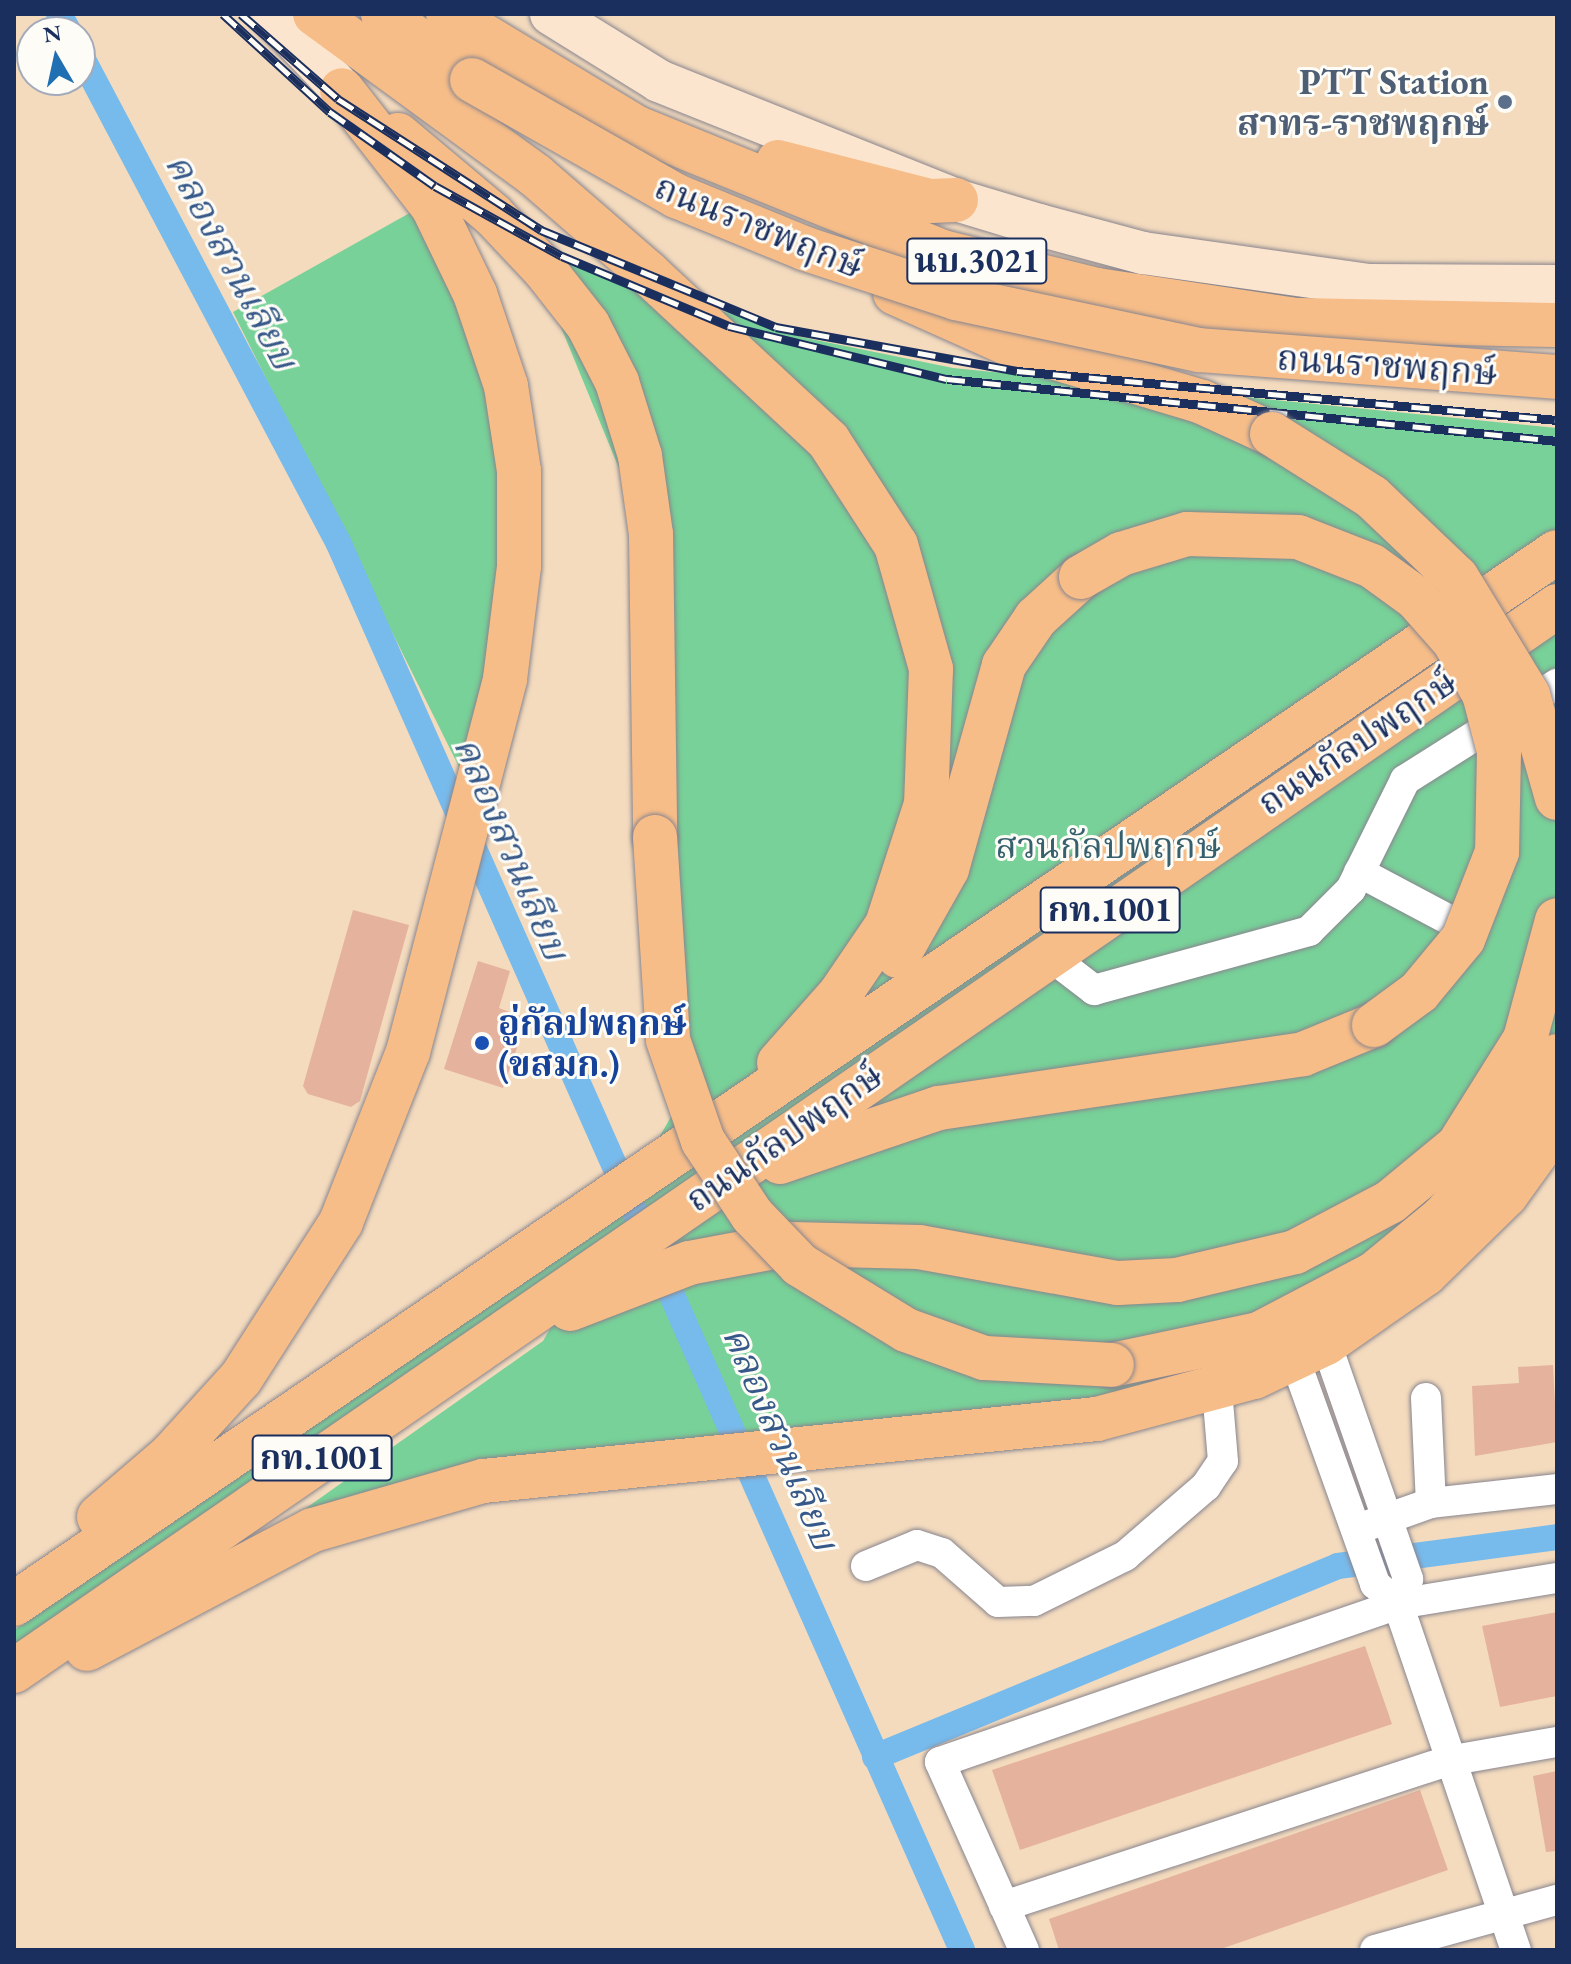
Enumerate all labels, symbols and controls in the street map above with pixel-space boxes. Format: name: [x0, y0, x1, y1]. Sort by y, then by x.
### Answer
north arrow: [16, 16, 96, 96]
text: N: [41, 18, 64, 49]
place label: PTT Station สาทร-ราชพฤกษ์: [1237, 59, 1489, 144]
marker: PTT Station สาทร-ราชพฤกษ์: [1496, 93, 1514, 111]
water label: คลองสวนเลียบ: [156, 145, 308, 377]
street label: ถนนราชพฤกษ์: [649, 165, 869, 287]
road number: นบ.3021: [905, 231, 1049, 291]
street label: ถนนราชพฤกษ์: [1275, 336, 1499, 394]
street label: ถนนกัลปพฤกษ์: [1249, 660, 1465, 824]
water label: คลองสวนเลียบ: [444, 729, 580, 967]
park label: สวนกัลปพฤกษ์: [995, 824, 1221, 868]
road number: กท.1001: [1038, 880, 1182, 940]
place label: อู่กัลปพฤกษ์ (ขสมก.): [498, 1000, 687, 1085]
marker: อู่กัลปพฤกษ์ (ขสมก.): [473, 1034, 491, 1052]
street label: ถนนกัลปพฤกษ์: [677, 1053, 891, 1221]
water label: คลองสวนเลียบ: [713, 1319, 849, 1557]
road number: กท.1001: [250, 1428, 394, 1488]

